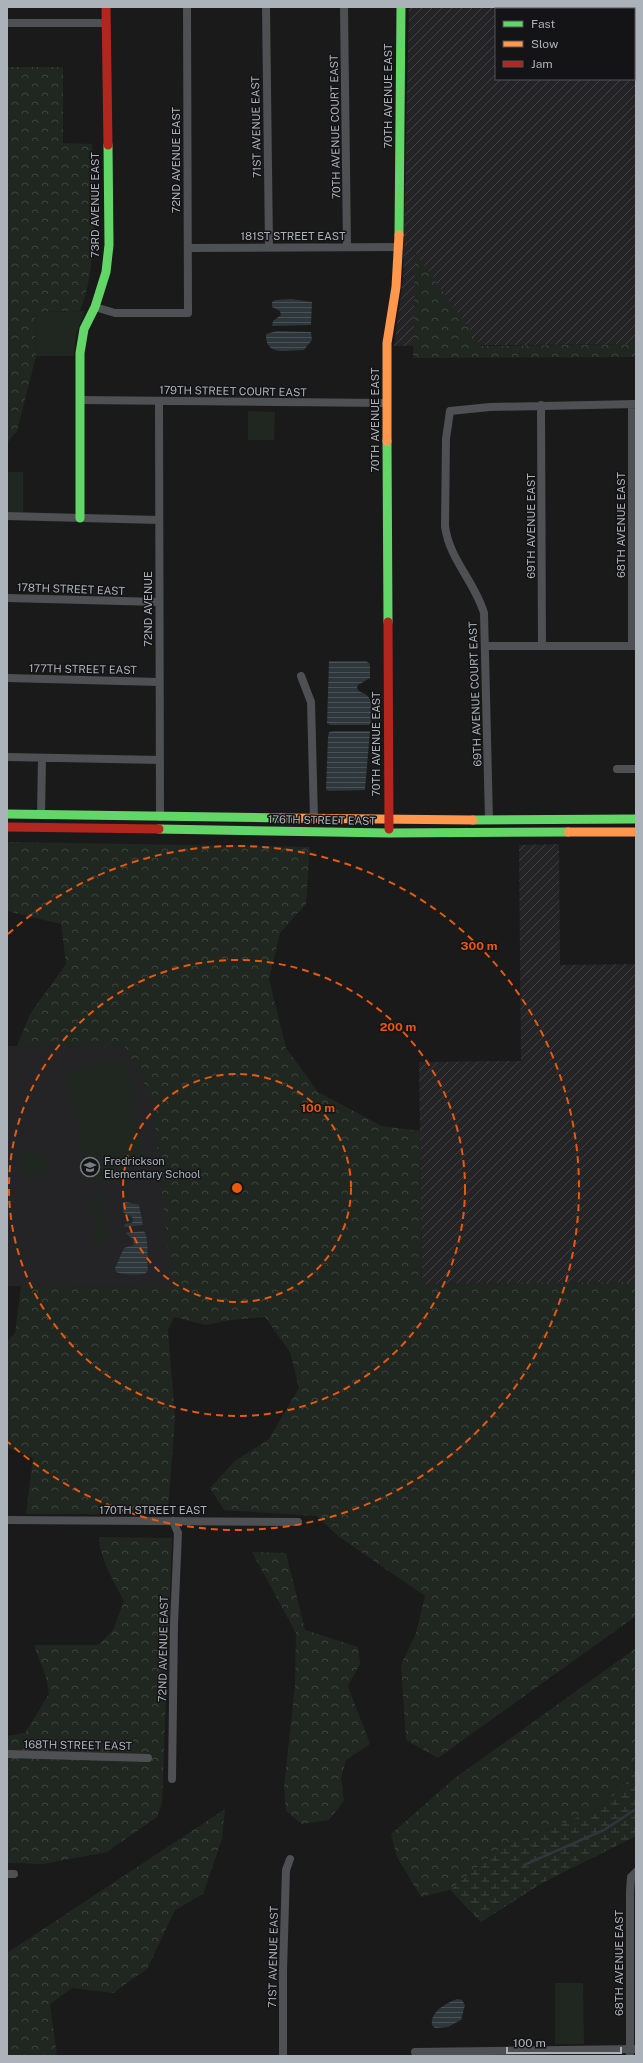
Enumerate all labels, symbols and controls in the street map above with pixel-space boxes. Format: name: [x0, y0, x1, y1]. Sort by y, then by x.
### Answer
legend: [495, 8, 635, 80]
text: Fast: [531, 17, 556, 31]
text: Slow: [531, 37, 559, 51]
street label: 70TH AVENUE EAST: [382, 43, 394, 149]
street label: 70TH AVENUE COURT EAST: [328, 54, 342, 200]
text: Jam: [531, 57, 553, 71]
street label: 71ST AVENUE EAST: [249, 75, 263, 178]
street label: 72ND AVENUE EAST: [170, 106, 182, 213]
street label: 73RD AVENUE EAST: [89, 152, 101, 258]
street label: 181ST STREET EAST: [241, 230, 346, 242]
street label: 70TH AVENUE EAST: [369, 367, 381, 473]
street label: 179TH STREET COURT EAST: [159, 384, 307, 398]
street label: 68TH AVENUE EAST: [615, 472, 627, 578]
street label: 69TH AVENUE EAST: [525, 473, 537, 579]
street label: 72ND AVENUE: [142, 571, 154, 647]
street label: 178TH STREET EAST: [17, 581, 126, 597]
street label: 69TH AVENUE COURT EAST: [466, 621, 484, 767]
street label: 177TH STREET EAST: [29, 662, 137, 676]
street label: 70TH AVENUE EAST: [370, 691, 382, 797]
street label: 176TH STREET EAST: [268, 813, 376, 827]
text: 300 m: [461, 939, 498, 953]
text: 200 m: [380, 1020, 416, 1034]
text: 100 m: [301, 1101, 335, 1115]
place label: Fredrickson Elementary School: [104, 1155, 201, 1180]
school or university icon: Fredrickson Elementary School: [79, 1156, 101, 1178]
centre of rings: [230, 1181, 244, 1195]
street label: 170TH STREET EAST: [99, 1504, 207, 1516]
street label: 72ND AVENUE EAST: [156, 1595, 170, 1702]
street label: 168TH STREET EAST: [24, 1738, 133, 1752]
street label: 71ST AVENUE EAST: [266, 1905, 280, 2008]
street label: 68TH AVENUE EAST: [613, 1910, 625, 2016]
scale bar: [507, 2029, 621, 2055]
text: 100 m: [513, 2036, 546, 2050]

